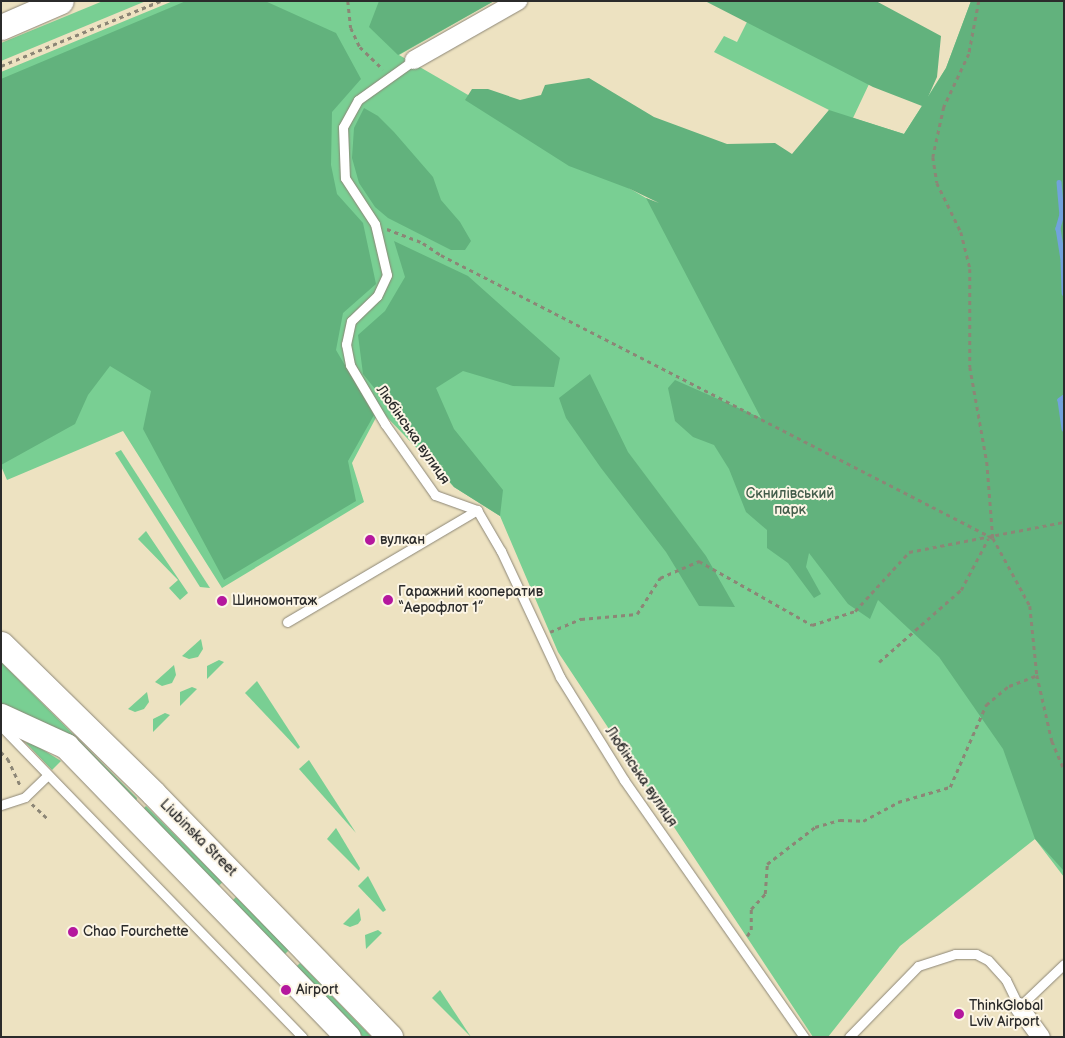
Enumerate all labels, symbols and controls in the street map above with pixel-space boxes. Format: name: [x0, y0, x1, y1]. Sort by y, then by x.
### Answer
street label: Любінська вулиця: [373, 382, 453, 488]
park label: Скнилівський парк: [746, 486, 834, 518]
place label: вулкан: [380, 532, 425, 548]
marker: вулкан: [364, 534, 376, 546]
place label: Гаражний кооператив “Аерофлот 1”: [398, 584, 543, 616]
place label: Шиномонтаж: [232, 593, 317, 609]
marker: Гаражний кооператив “Аерофлот 1”: [382, 594, 394, 606]
marker: Шиномонтаж: [216, 595, 228, 607]
street label: Любінська вулиця: [601, 724, 681, 830]
street label: Liubinska Street: [156, 796, 240, 880]
place label: Chao Fourchette: [83, 924, 189, 940]
marker: Chao Fourchette: [67, 926, 79, 938]
place label: Airport: [296, 982, 338, 998]
marker: Airport: [280, 984, 292, 996]
place label: ThinkGlobal Lviv Airport: [969, 998, 1043, 1030]
marker: ThinkGlobal Lviv Airport: [953, 1008, 965, 1020]

